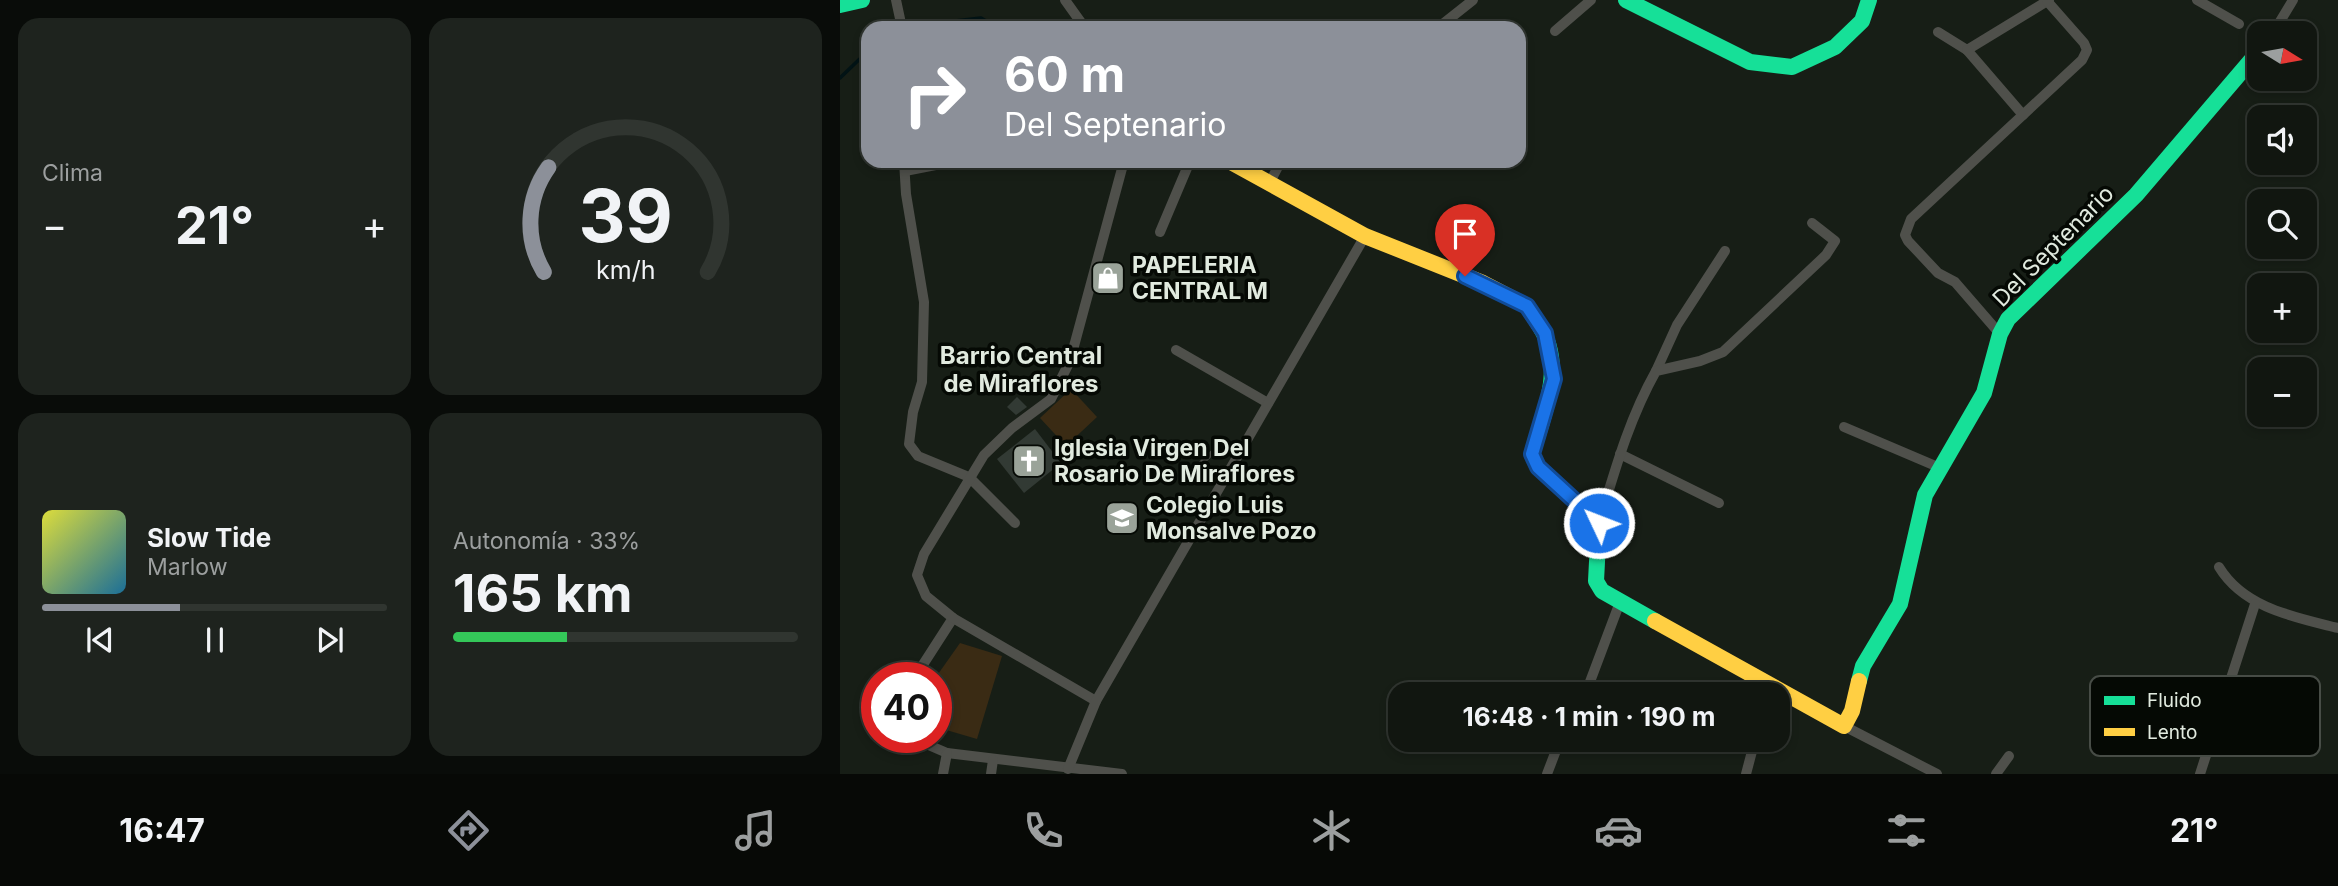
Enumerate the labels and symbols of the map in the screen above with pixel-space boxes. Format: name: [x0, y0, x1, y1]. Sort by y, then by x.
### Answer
north arrow: [2247, 21, 2317, 91]
street label: Del Septenario: [1987, 180, 2119, 312]
pin: [1435, 204, 1495, 276]
place label: PAPELERIA CENTRAL M: [1132, 251, 1268, 305]
shop icon: PAPELERIA CENTRAL M: [1089, 259, 1127, 297]
district label: Barrio Central de Miraflores: [940, 341, 1102, 398]
place label: Iglesia Virgen Del Rosario De Miraflores: [1054, 434, 1295, 488]
church icon: Iglesia Virgen Del Rosario De Miraflores: [1010, 442, 1048, 480]
position arrow: [1562, 486, 1636, 560]
place label: Colegio Luis Monsalve Pozo: [1146, 491, 1316, 545]
school or university icon: Colegio Luis Monsalve Pozo: [1103, 499, 1141, 537]
speed limit sign: 40: [861, 662, 952, 753]
legend: [2090, 676, 2320, 756]
text: Fluido: [2147, 689, 2202, 712]
text: Lento: [2147, 721, 2197, 744]

